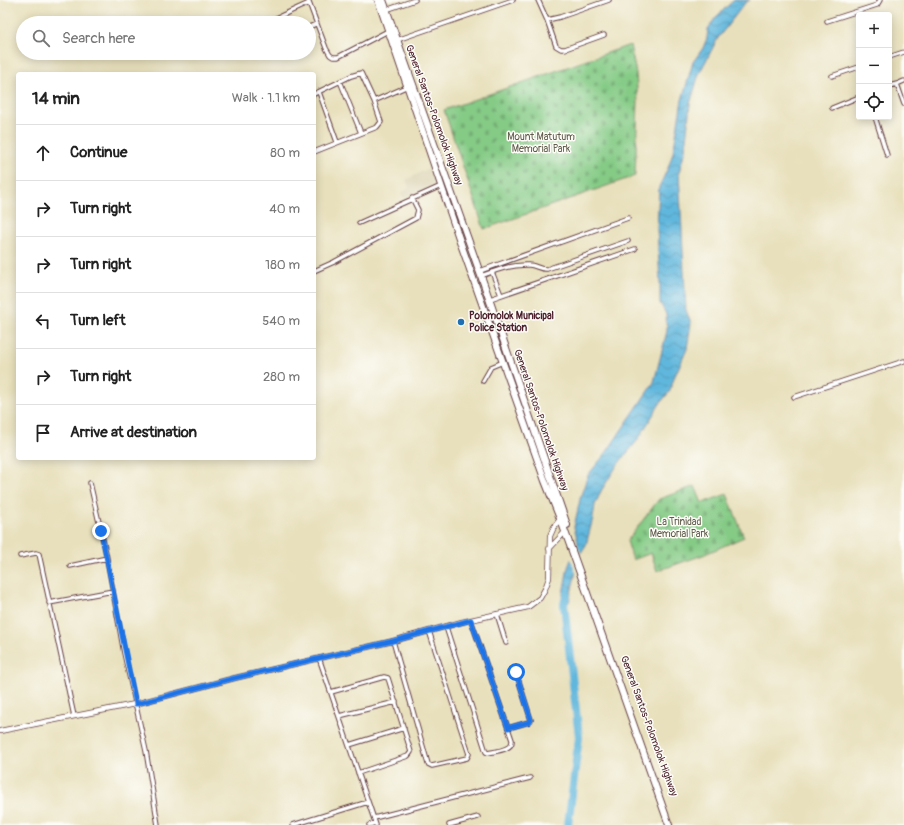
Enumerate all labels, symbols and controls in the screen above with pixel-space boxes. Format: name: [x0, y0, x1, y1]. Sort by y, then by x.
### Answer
map controls: [856, 12, 892, 120]
button: +: [856, 12, 892, 48]
search box: [16, 16, 316, 60]
icon: search: [30, 27, 52, 49]
text: Search here: [62, 29, 135, 48]
street label: General Santos-Polomolok Highway: [403, 43, 465, 188]
button: −: [856, 48, 892, 84]
button: locate: [856, 84, 892, 120]
text: 14 min: [32, 88, 80, 109]
text: Walk · 1.1 km: [232, 90, 300, 106]
park label: Mount Matutum Memorial Park: [507, 131, 575, 155]
icon: ahead: [32, 142, 54, 164]
text: Continue: [70, 143, 128, 162]
text: 80 m: [270, 145, 300, 161]
icon: right: [32, 198, 54, 220]
text: Turn right: [70, 199, 131, 218]
text: 40 m: [269, 201, 300, 217]
icon: right: [32, 254, 54, 276]
text: Turn right: [70, 255, 131, 274]
text: 180 m: [265, 257, 300, 273]
icon: left: [32, 310, 54, 332]
place label: Polomolok Municipal Police Station: [469, 310, 554, 334]
text: Turn left: [70, 311, 126, 330]
text: 540 m: [262, 313, 300, 329]
marker: Polomolok Municipal Police Station: [456, 317, 466, 327]
street label: General Santos-Polomolok Highway: [511, 348, 571, 493]
icon: right: [32, 366, 54, 388]
text: Turn right: [70, 367, 131, 386]
text: 280 m: [263, 369, 300, 385]
icon: arrive: [32, 422, 54, 444]
text: Arrive at destination: [70, 423, 197, 442]
park label: La Trinidad Memorial Park: [650, 516, 709, 540]
route end: [92, 522, 110, 540]
street label: General Santos-Polomolok Highway: [618, 654, 680, 799]
route start: [507, 663, 525, 681]

